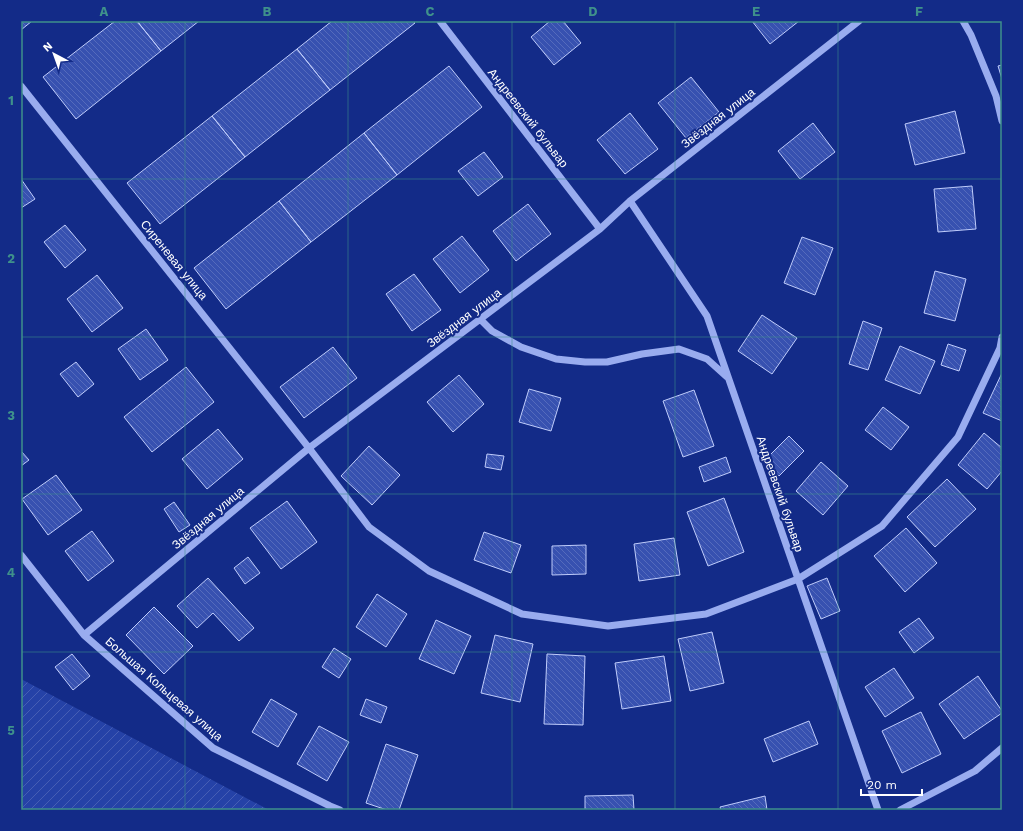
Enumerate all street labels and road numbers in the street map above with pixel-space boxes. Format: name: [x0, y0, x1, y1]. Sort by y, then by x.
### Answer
street label: Андреевский бульвар: [485, 66, 571, 171]
street label: Звёздная улица: [678, 85, 758, 151]
street label: Сиреневая улица: [138, 217, 211, 303]
street label: Звёздная улица: [424, 285, 504, 350]
street label: Андреевский бульвар: [754, 434, 807, 554]
street label: Звёздная улица: [169, 484, 247, 552]
street label: Большая Кольцевая улица: [102, 634, 226, 744]

